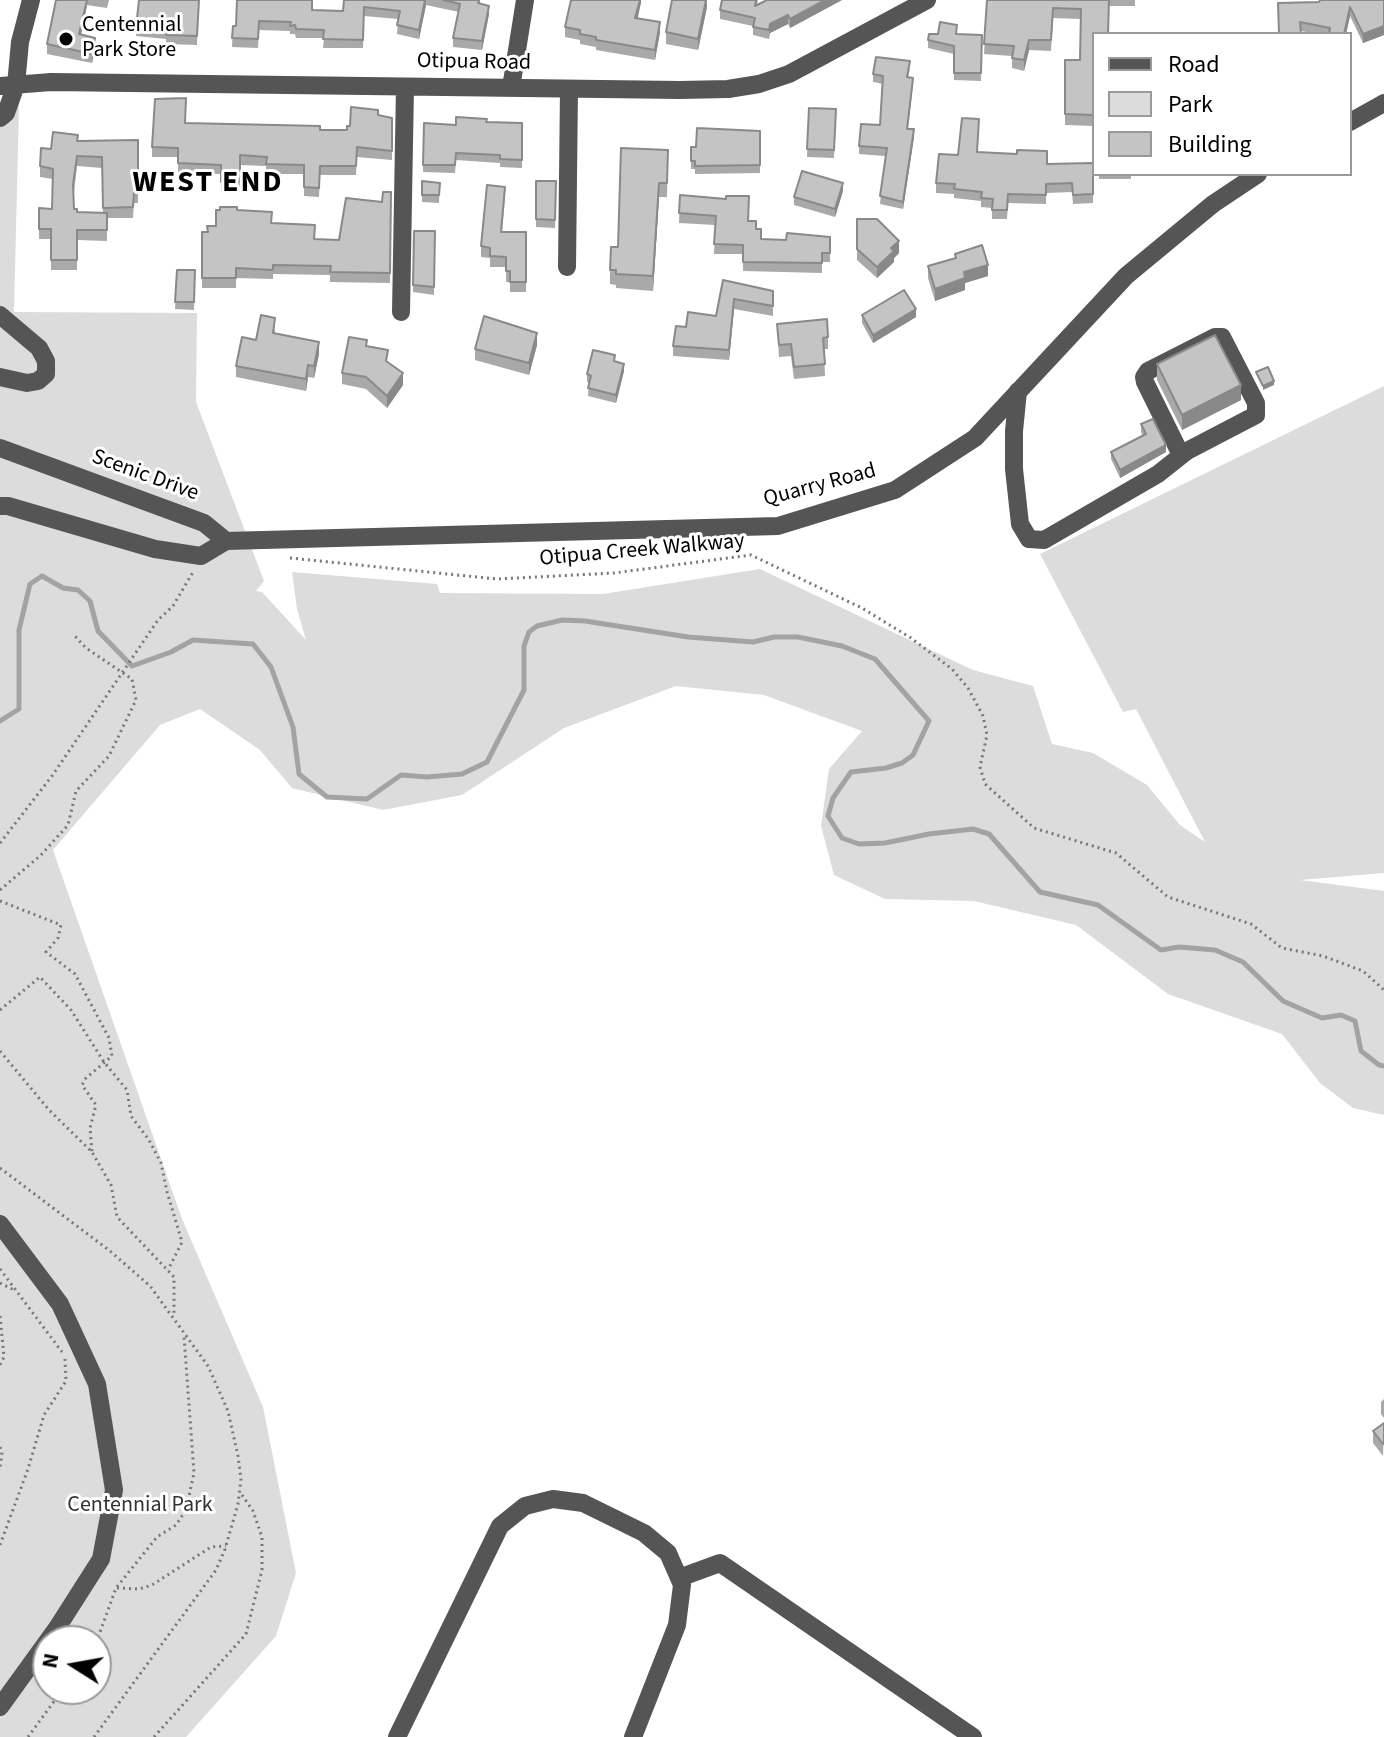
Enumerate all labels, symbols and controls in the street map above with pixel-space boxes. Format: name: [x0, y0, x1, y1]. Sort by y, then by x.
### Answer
place label: Centennial Park Store: [82, 13, 182, 64]
marker: Centennial Park Store: [57, 30, 75, 48]
legend: [1092, 32, 1352, 176]
text: Road: [1168, 47, 1220, 82]
street label: Otipua Road: [417, 49, 531, 77]
text: Park: [1168, 87, 1213, 122]
text: Building: [1168, 127, 1252, 162]
district label: WEST END: [132, 166, 284, 202]
street label: Scenic Drive: [88, 444, 202, 508]
street label: Quarry Road: [761, 458, 879, 514]
street label: Otipua Creek Walkway: [538, 529, 746, 573]
park label: Centennial Park: [67, 1493, 213, 1519]
north arrow: [32, 1625, 112, 1705]
text: N: [33, 1651, 68, 1671]

